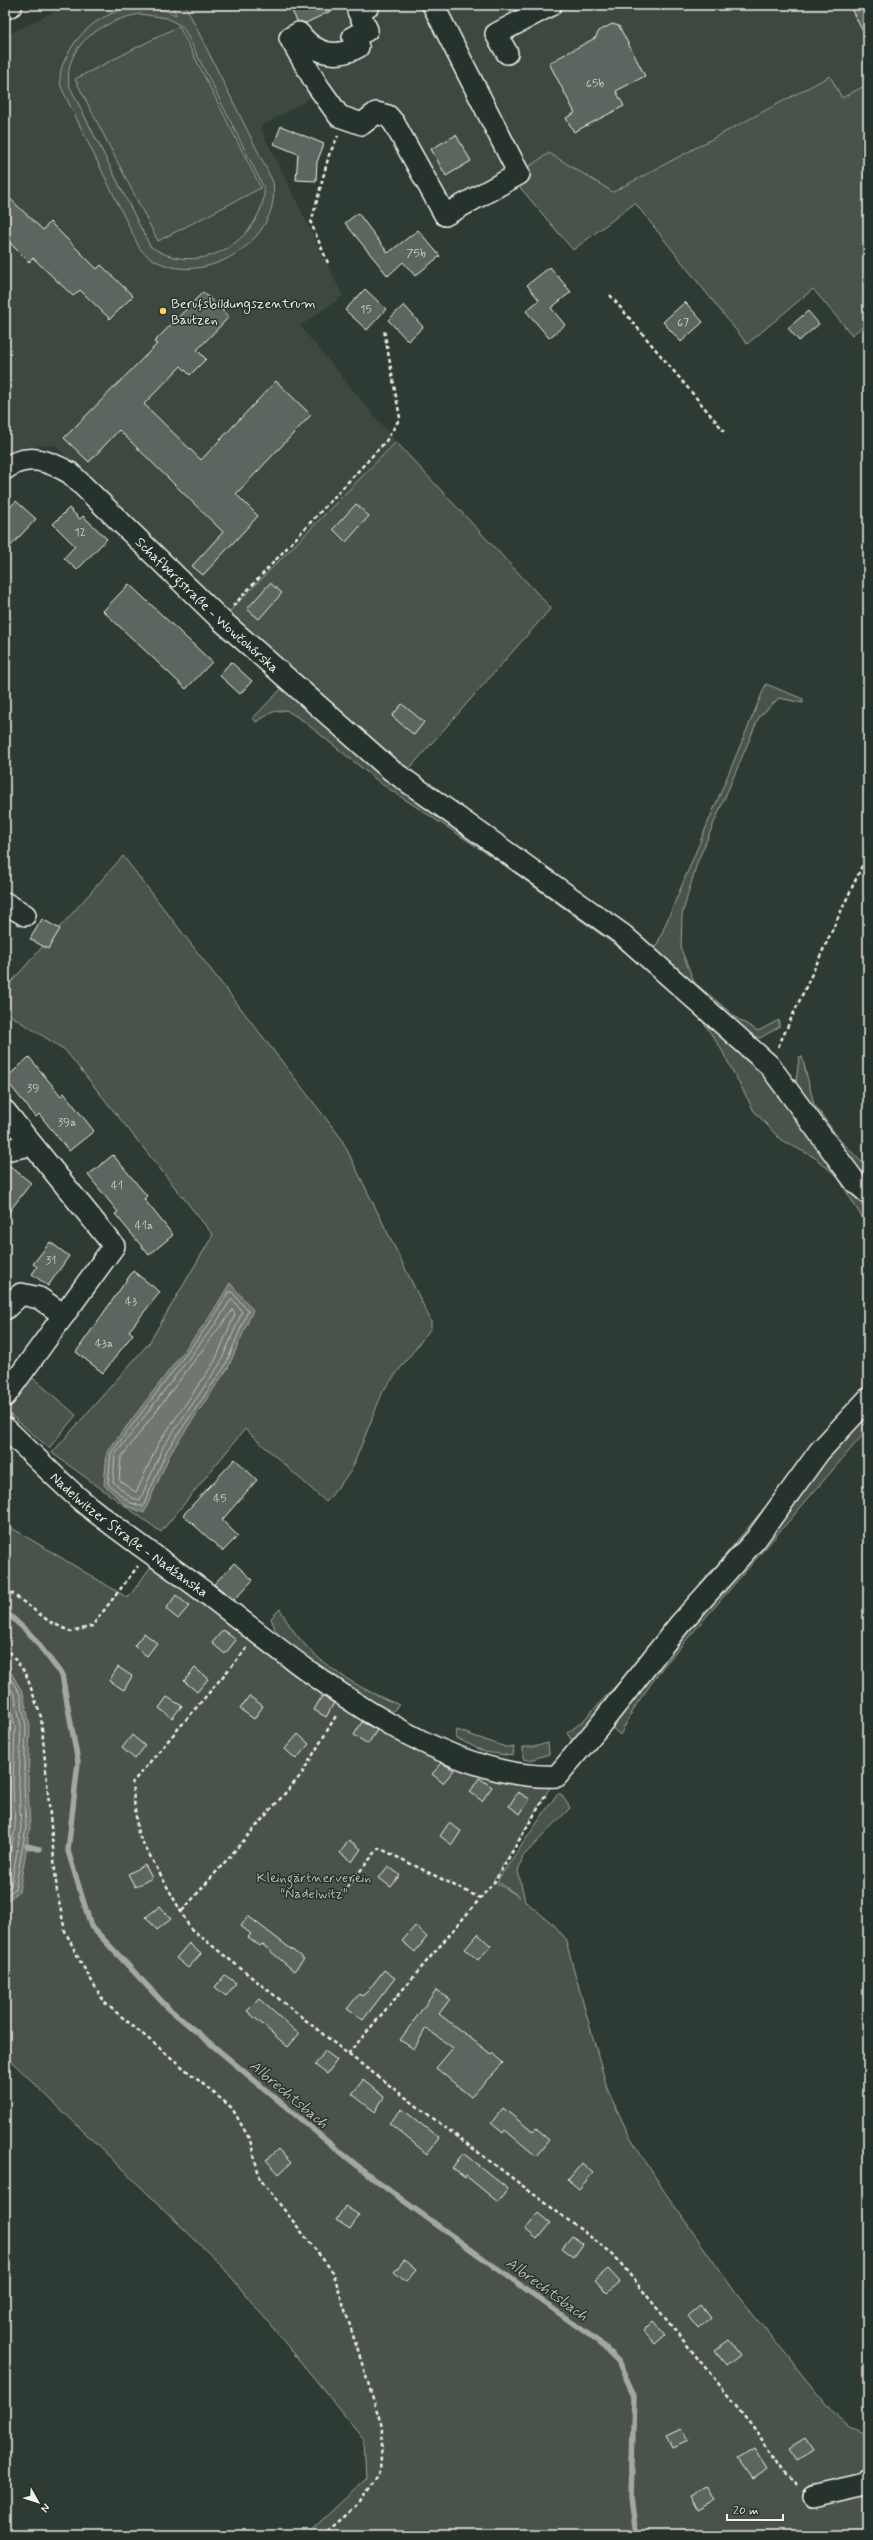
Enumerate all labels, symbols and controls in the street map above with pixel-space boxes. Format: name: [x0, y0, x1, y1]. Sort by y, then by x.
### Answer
house number: 65b: [586, 76, 604, 92]
house number: 75b: [406, 246, 426, 262]
place label: Berufsbildungszentrum Bautzen: [171, 295, 316, 329]
house number: 15: [360, 302, 372, 318]
marker: Berufsbildungszentrum Bautzen: [158, 306, 168, 316]
house number: 67: [677, 315, 689, 331]
house number: 12: [74, 525, 86, 541]
street label: Schafbergstraße - Wowčohórska: [131, 534, 282, 677]
house number: 39: [27, 1081, 39, 1097]
house number: 39a: [58, 1115, 76, 1131]
house number: 41: [111, 1178, 123, 1194]
house number: 41a: [135, 1218, 153, 1234]
house number: 31: [46, 1253, 56, 1269]
house number: 43: [125, 1294, 137, 1310]
house number: 43a: [95, 1336, 113, 1352]
street label: Nadelwitzer Straße - Nadźanska: [46, 1469, 212, 1602]
house number: 45: [213, 1491, 227, 1507]
park label: Kleingärtnerverein "Nadelwitz": [257, 1869, 371, 1903]
water label: Albrechtsbach: [245, 2056, 332, 2134]
water label: Albrechtsbach: [501, 2253, 592, 2326]
north arrow: [18, 2482, 58, 2522]
scale bar: [727, 2496, 783, 2522]
text: N: [37, 2500, 53, 2515]
text: 20 m: [733, 2503, 759, 2519]

